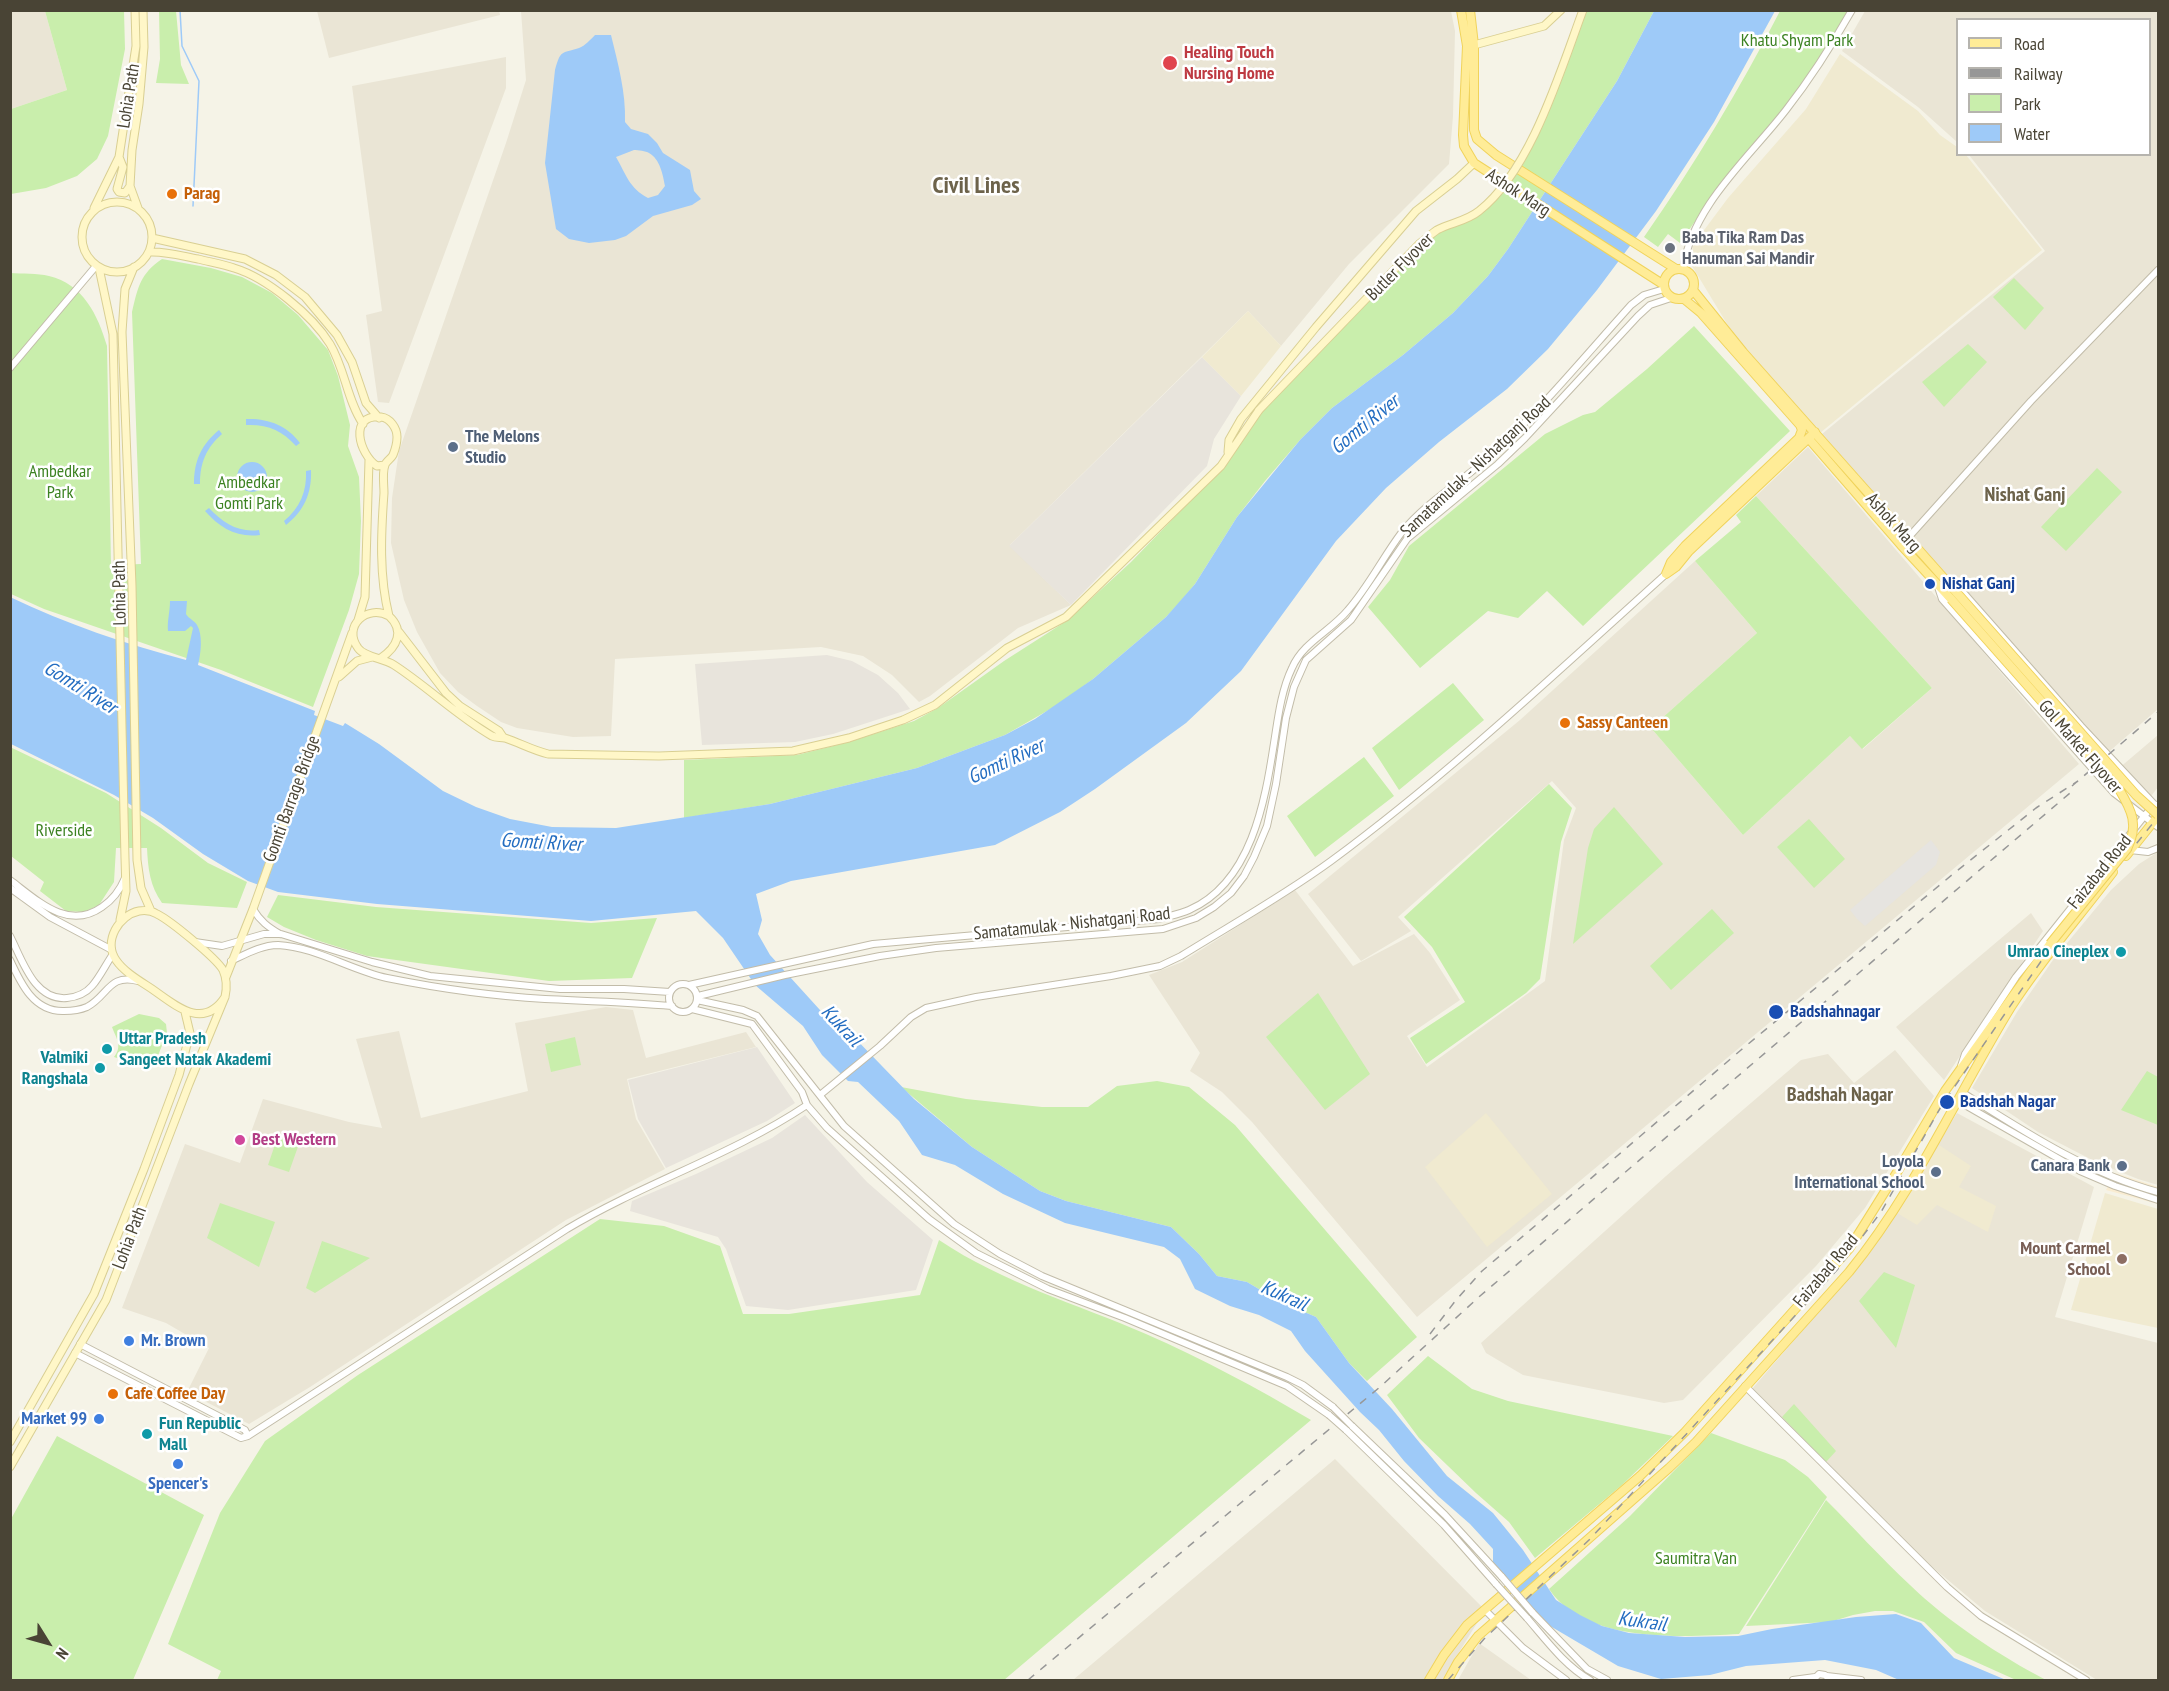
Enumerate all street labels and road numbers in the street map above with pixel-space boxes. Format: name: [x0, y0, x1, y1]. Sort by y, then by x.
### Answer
street label: Lohia Path: [113, 62, 145, 130]
street label: Ashok Marg: [1482, 164, 1554, 222]
street label: Butler Flyover: [1362, 229, 1438, 305]
street label: Samatamulak - Nishatganj Road: [1396, 392, 1556, 542]
street label: Ashok Marg: [1861, 489, 1925, 557]
street label: Lohia Path: [109, 560, 131, 626]
street label: Gol Market Flyover: [2034, 696, 2126, 798]
street label: Gomti Barrage Bridge: [259, 733, 325, 865]
street label: Faizabad Road: [2063, 830, 2137, 914]
street label: Samatamulak - Nishatganj Road: [973, 903, 1171, 945]
street label: Lohia Path: [108, 1204, 152, 1272]
street label: Faizabad Road: [1789, 1230, 1863, 1312]

